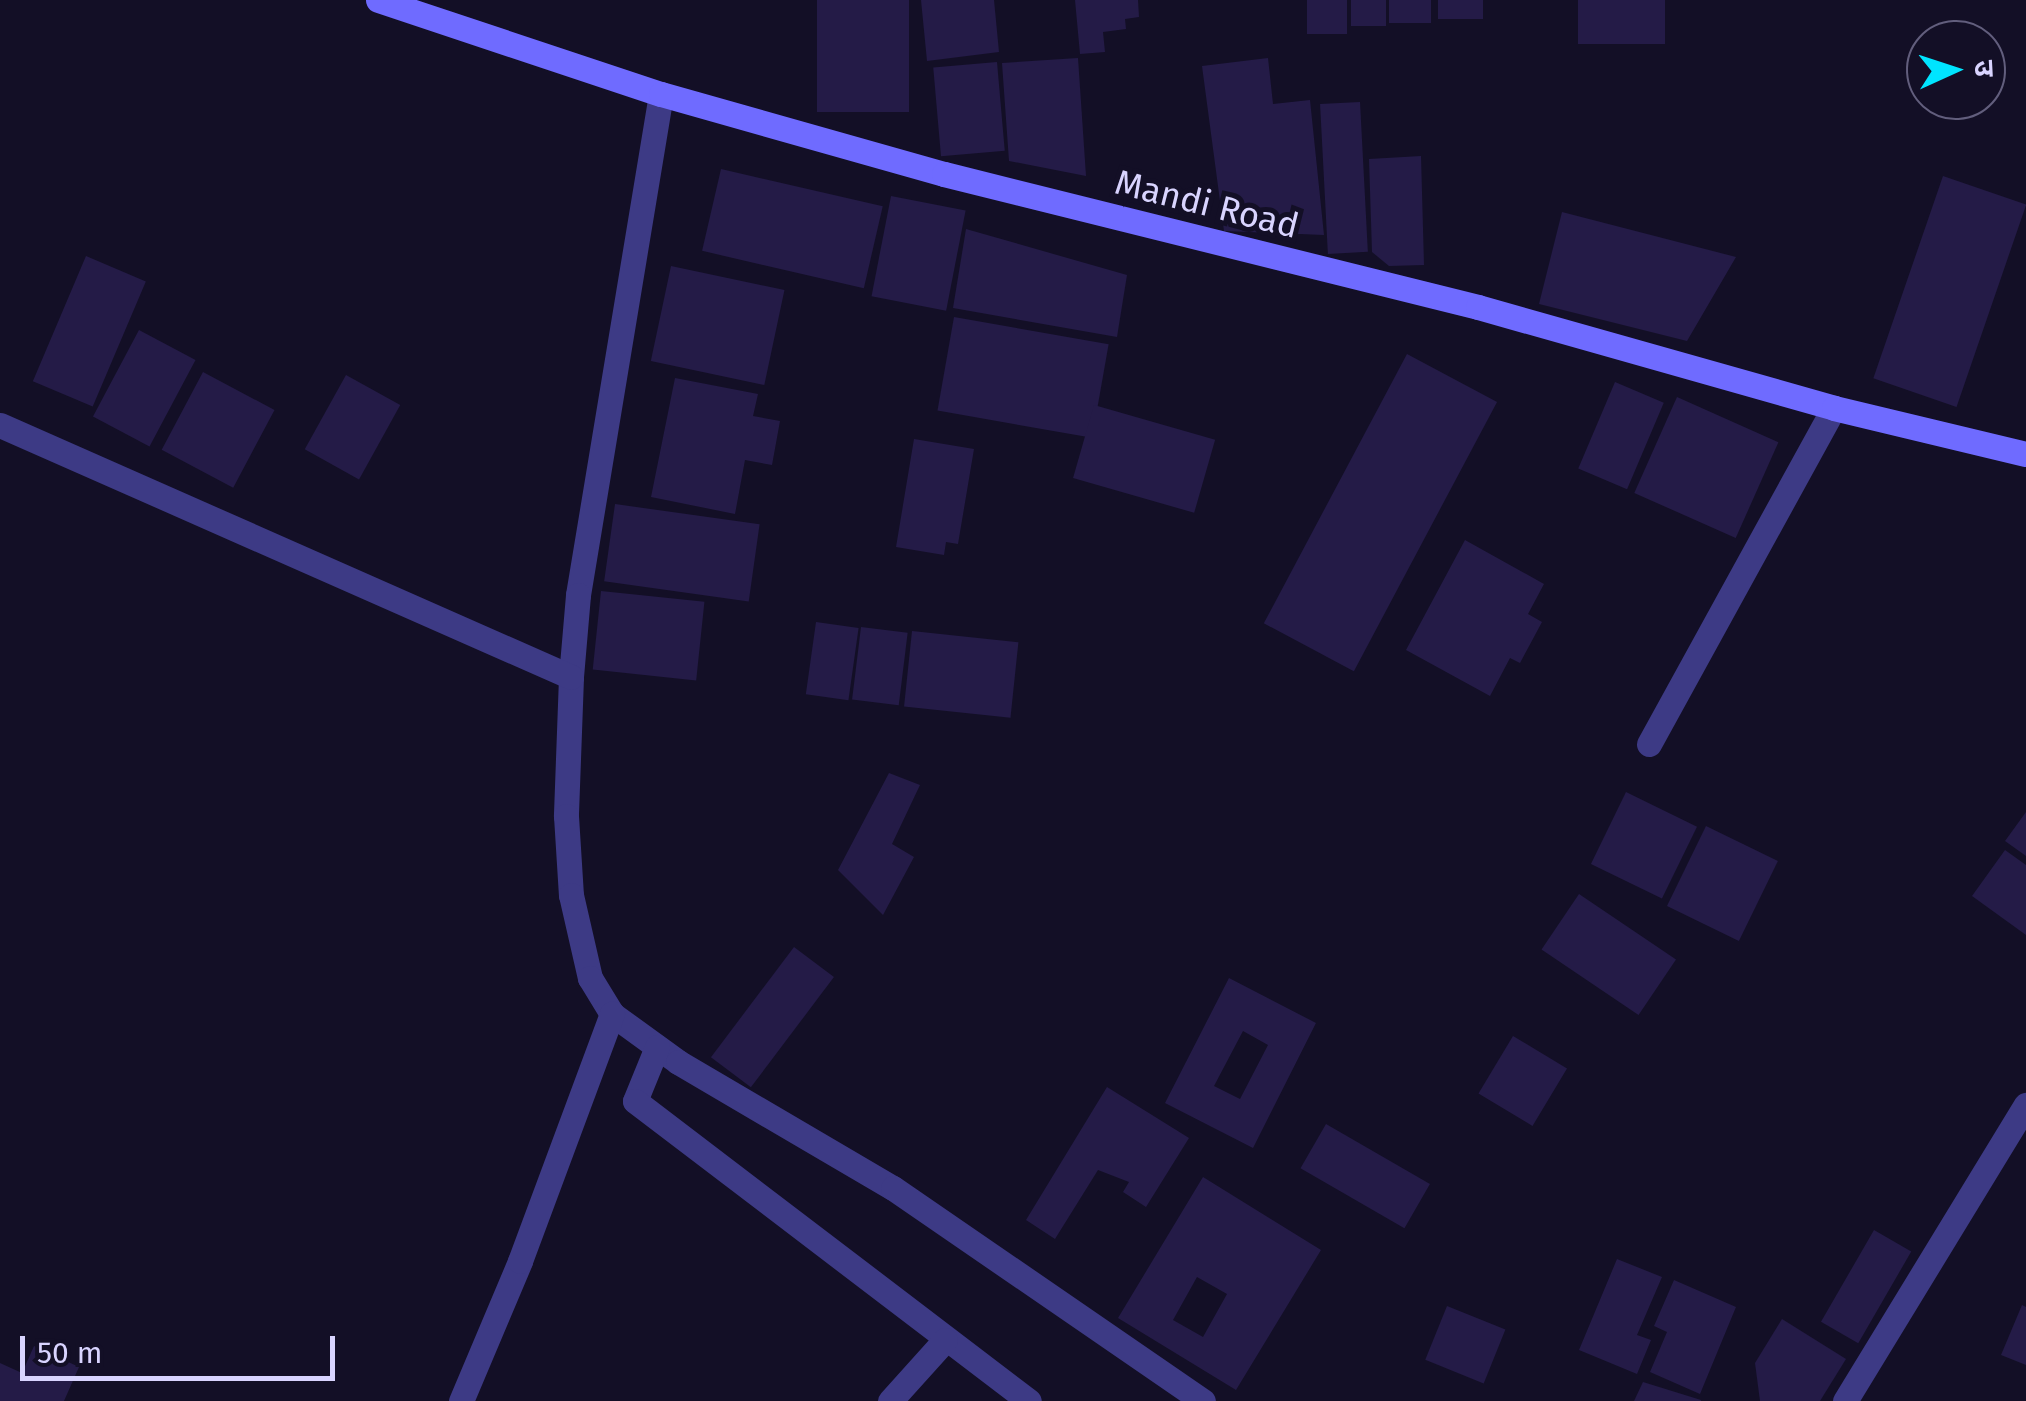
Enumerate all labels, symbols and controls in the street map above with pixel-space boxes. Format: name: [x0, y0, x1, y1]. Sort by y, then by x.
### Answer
north arrow: [1906, 20, 2006, 120]
text: उ: [1968, 59, 2001, 78]
street label: Mandi Road: [1111, 161, 1303, 247]
scale bar: [25, 1316, 340, 1378]
text: 50 m: [37, 1335, 102, 1371]

